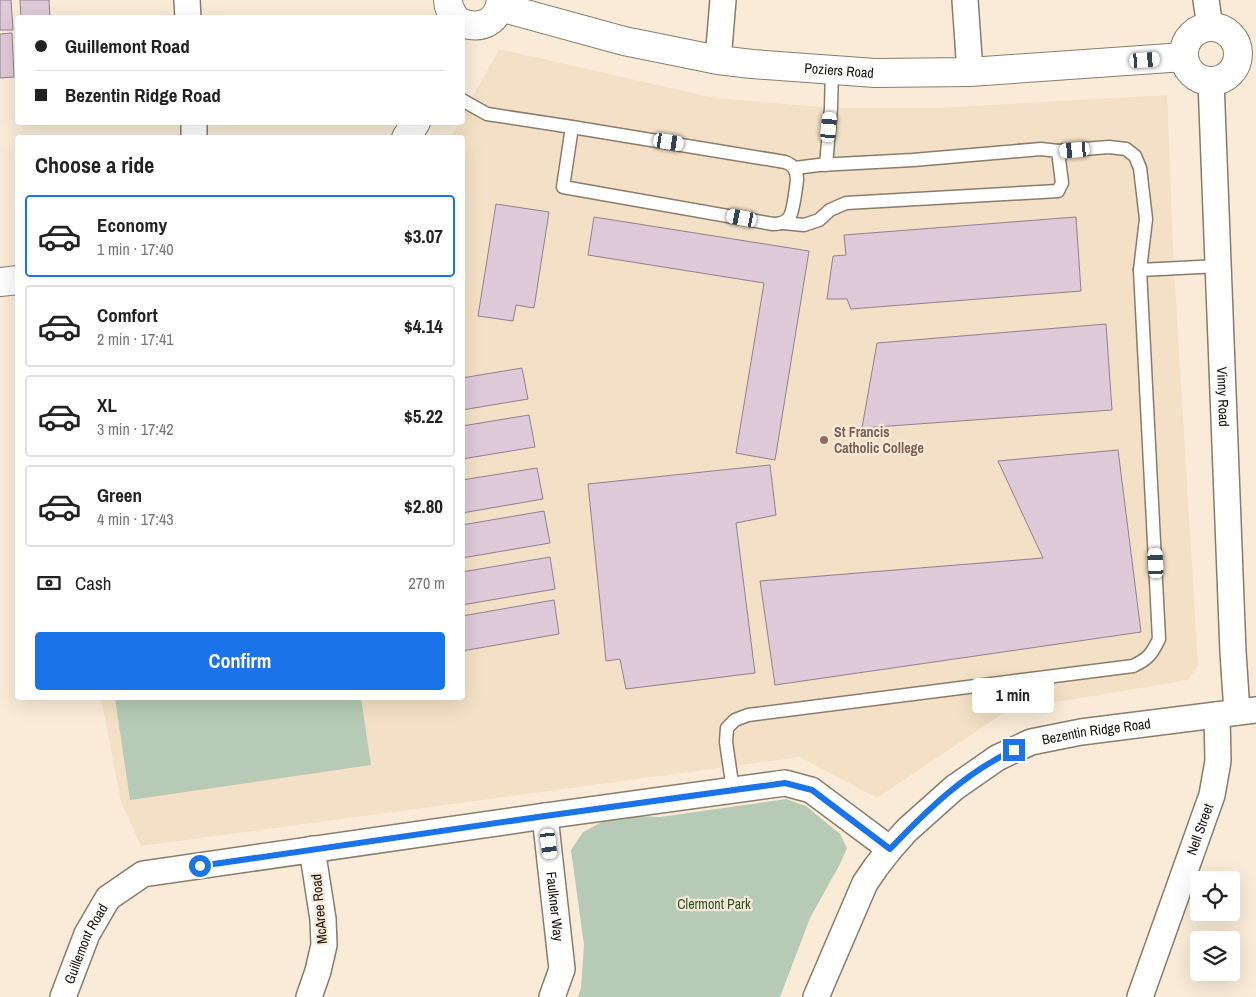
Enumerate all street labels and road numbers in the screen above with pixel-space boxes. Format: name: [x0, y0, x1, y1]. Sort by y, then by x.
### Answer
street label: Poziers Road: [804, 59, 874, 82]
street label: Vinny Road: [1213, 367, 1233, 427]
street label: Bezentin Ridge Road: [1040, 714, 1152, 749]
street label: Nell Street: [1182, 801, 1217, 858]
street label: Faulkner Way: [542, 871, 568, 942]
street label: McAree Road: [307, 873, 331, 945]
street label: Guillemont Road: [60, 900, 112, 986]

